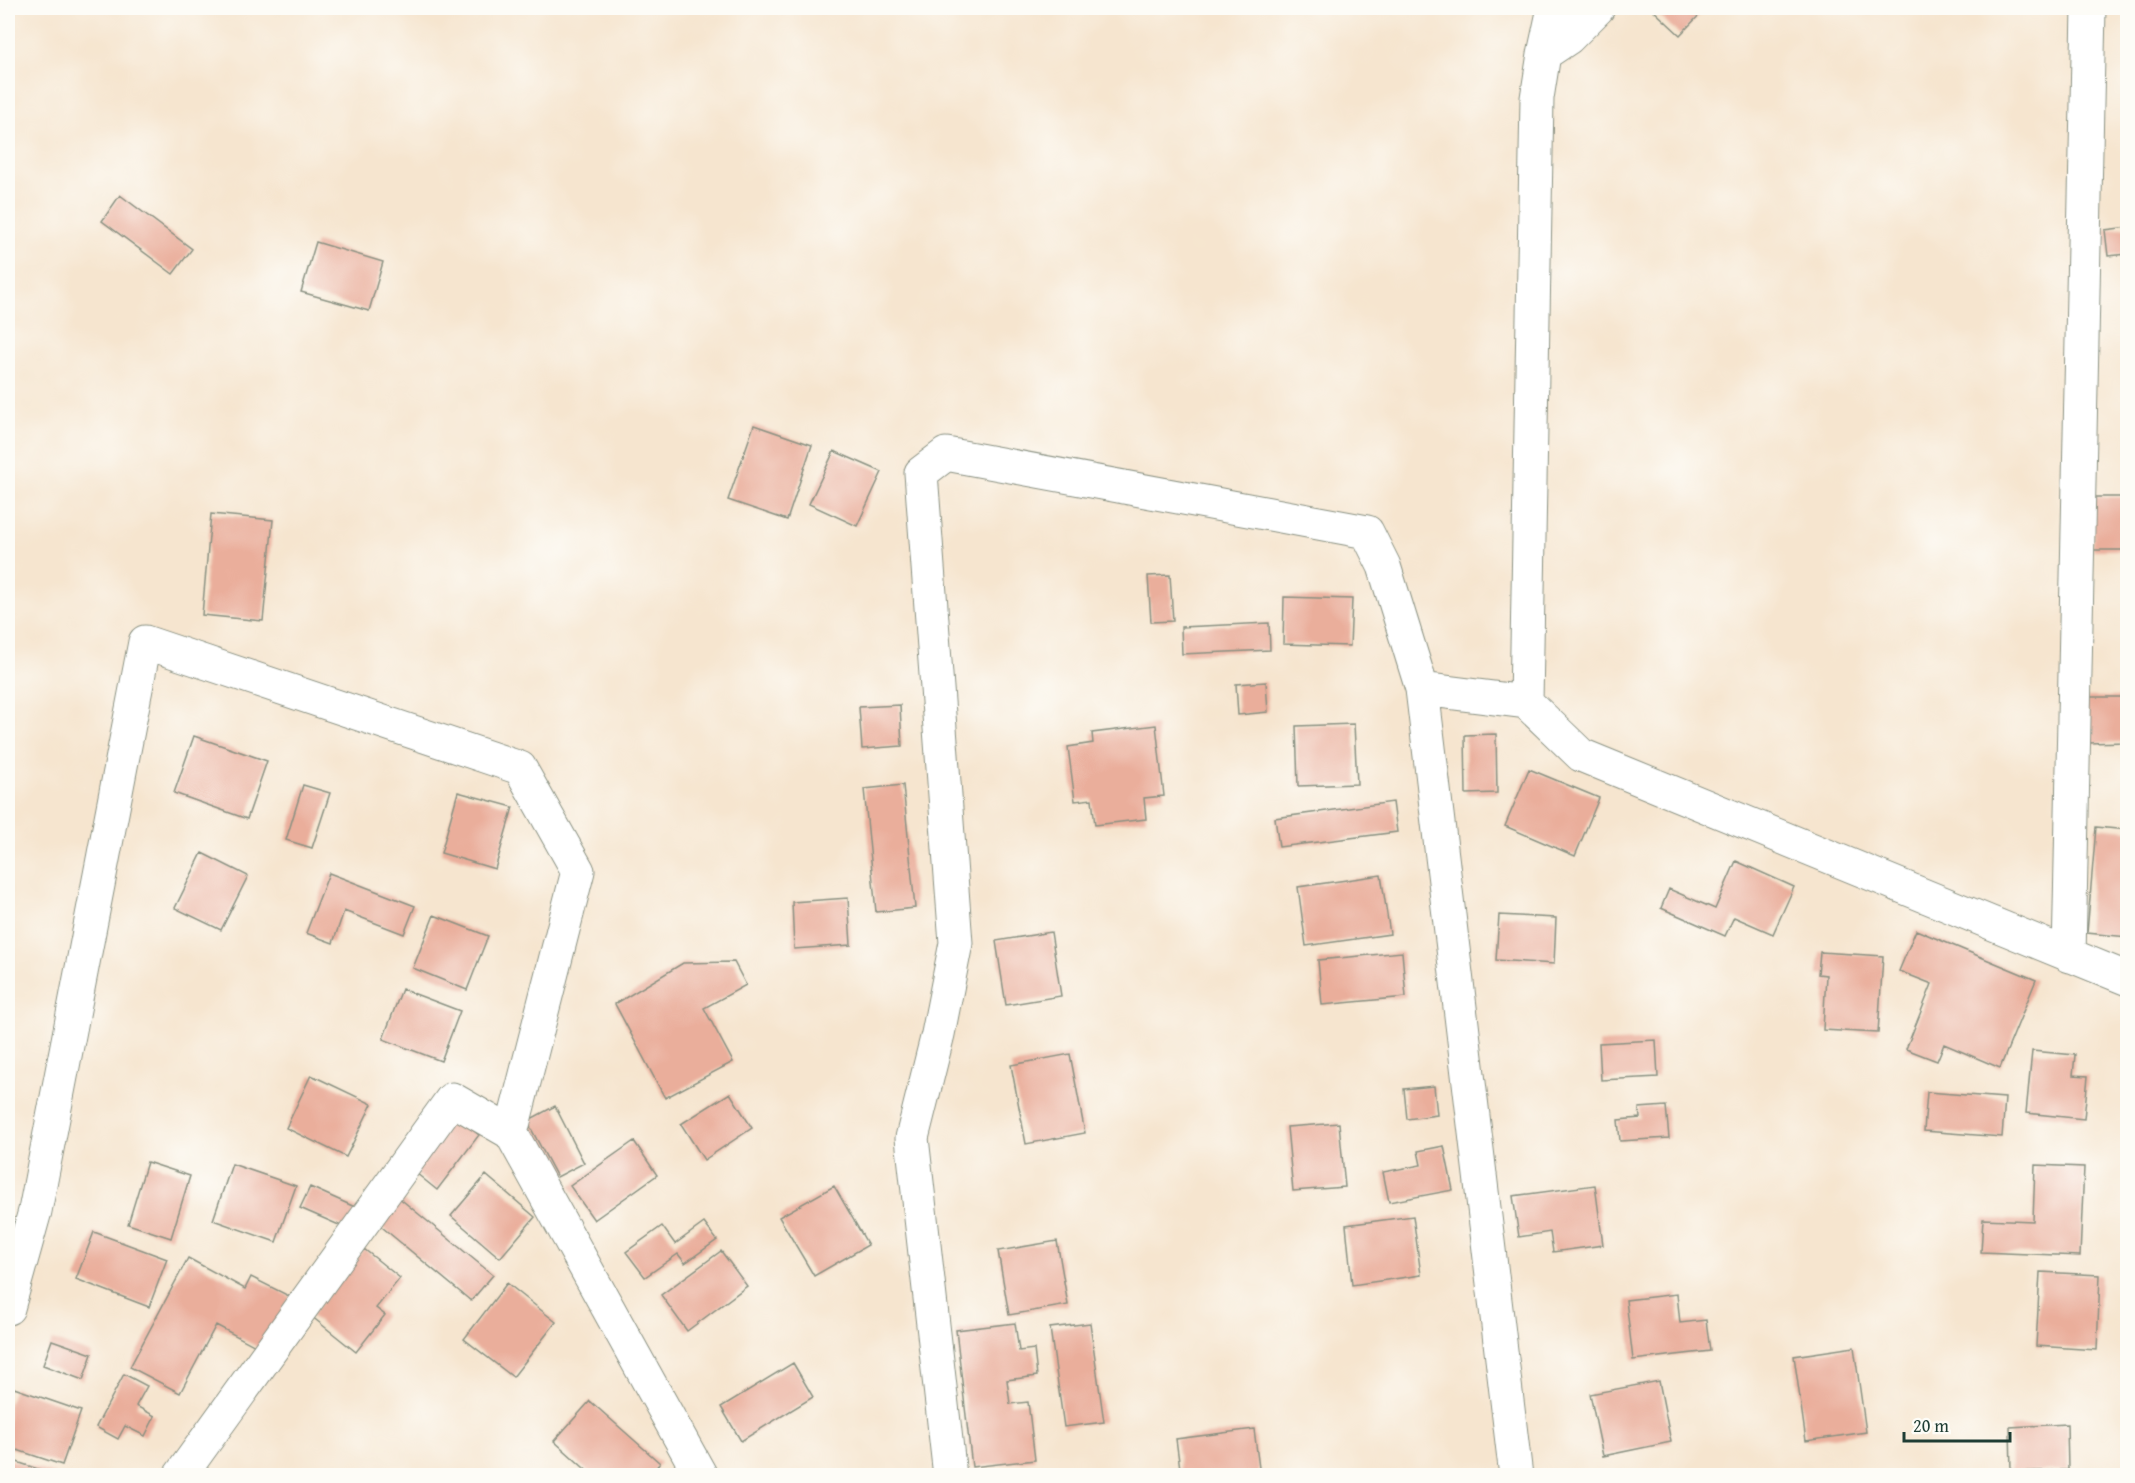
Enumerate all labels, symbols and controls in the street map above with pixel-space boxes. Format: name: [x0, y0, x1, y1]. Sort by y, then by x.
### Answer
scale bar: [1904, 1405, 2010, 1443]
text: 20 m: [1913, 1412, 1949, 1439]

